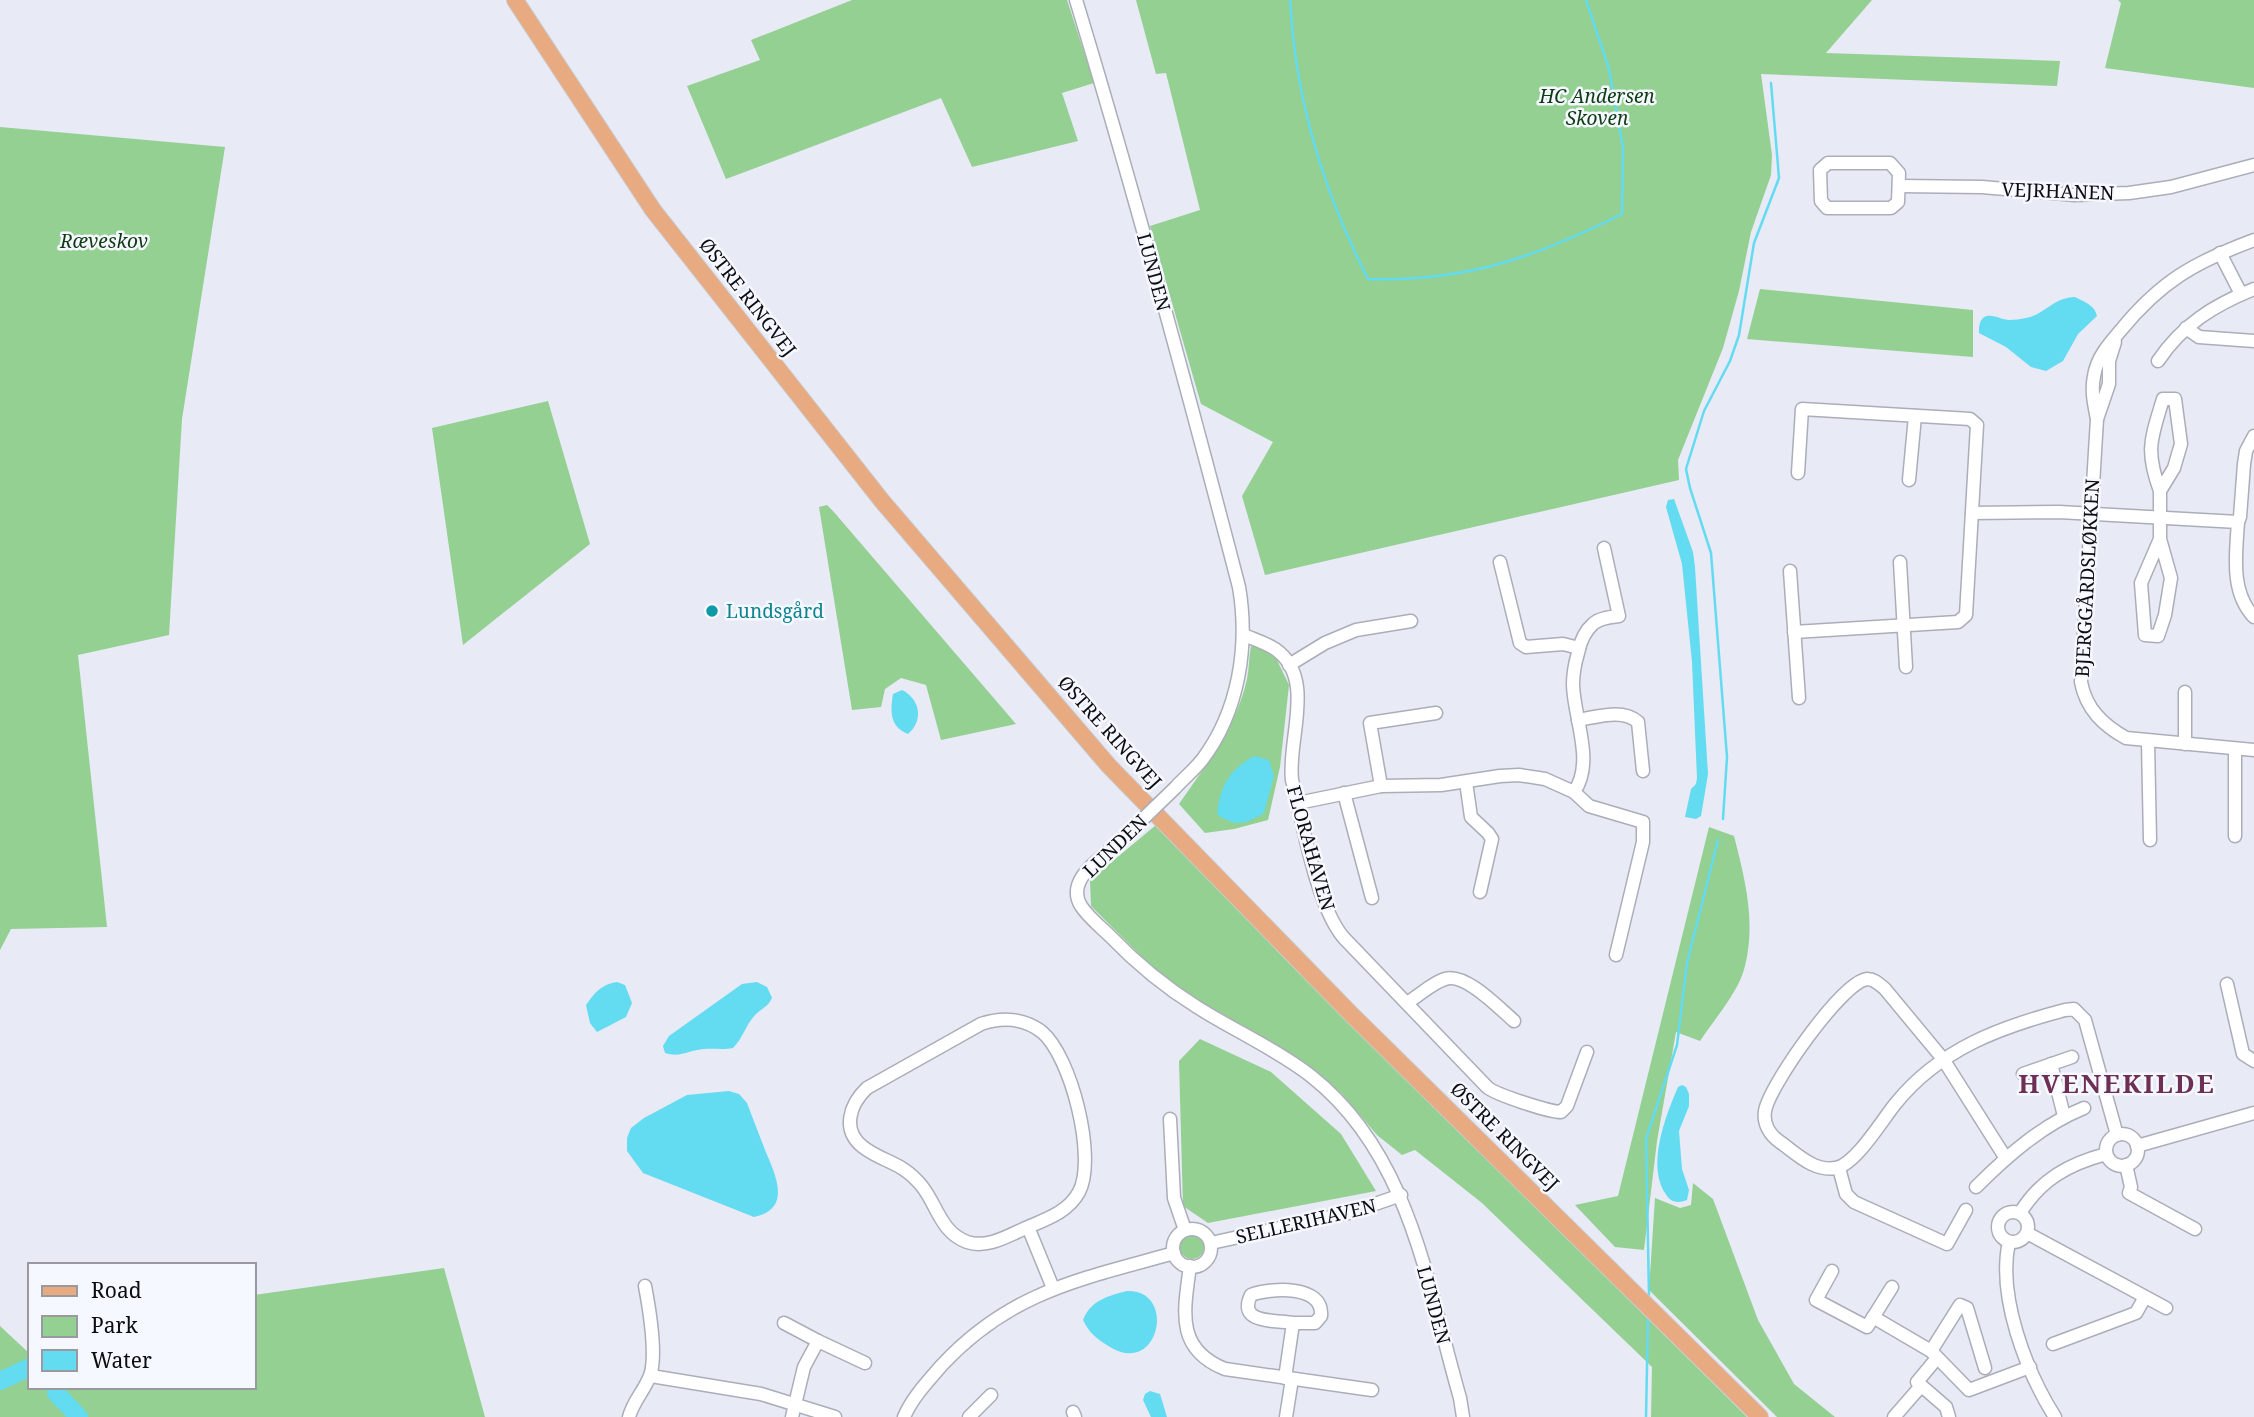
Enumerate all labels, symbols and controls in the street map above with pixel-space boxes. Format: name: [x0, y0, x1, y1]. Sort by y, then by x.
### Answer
park label: HC Andersen Skoven: [1538, 83, 1655, 131]
street label: VEJRHANEN: [2001, 176, 2115, 206]
park label: Ræveskov: [59, 228, 148, 254]
street label: LUNDEN: [1131, 230, 1177, 314]
street label: ØSTRE RINGVEJ: [694, 232, 803, 362]
street label: BJERGGÅRDSLØKKEN: [2069, 478, 2105, 678]
place label: Lundsgård: [726, 598, 824, 624]
marker: Lundsgård: [704, 603, 720, 619]
street label: ØSTRE RINGVEJ: [1052, 670, 1168, 794]
street label: FLORAHAVEN: [1281, 782, 1341, 914]
street label: LUNDEN: [1077, 809, 1153, 883]
district label: HVENEKILDE: [2018, 1065, 2216, 1101]
street label: ØSTRE RINGVEJ: [1445, 1076, 1565, 1196]
street label: SELLERIHAVEN: [1233, 1192, 1379, 1250]
legend: [28, 1263, 256, 1389]
street label: LUNDEN: [1411, 1263, 1457, 1347]
text: Road: [91, 1276, 142, 1304]
text: Park: [91, 1311, 138, 1339]
text: Water: [91, 1346, 152, 1374]

